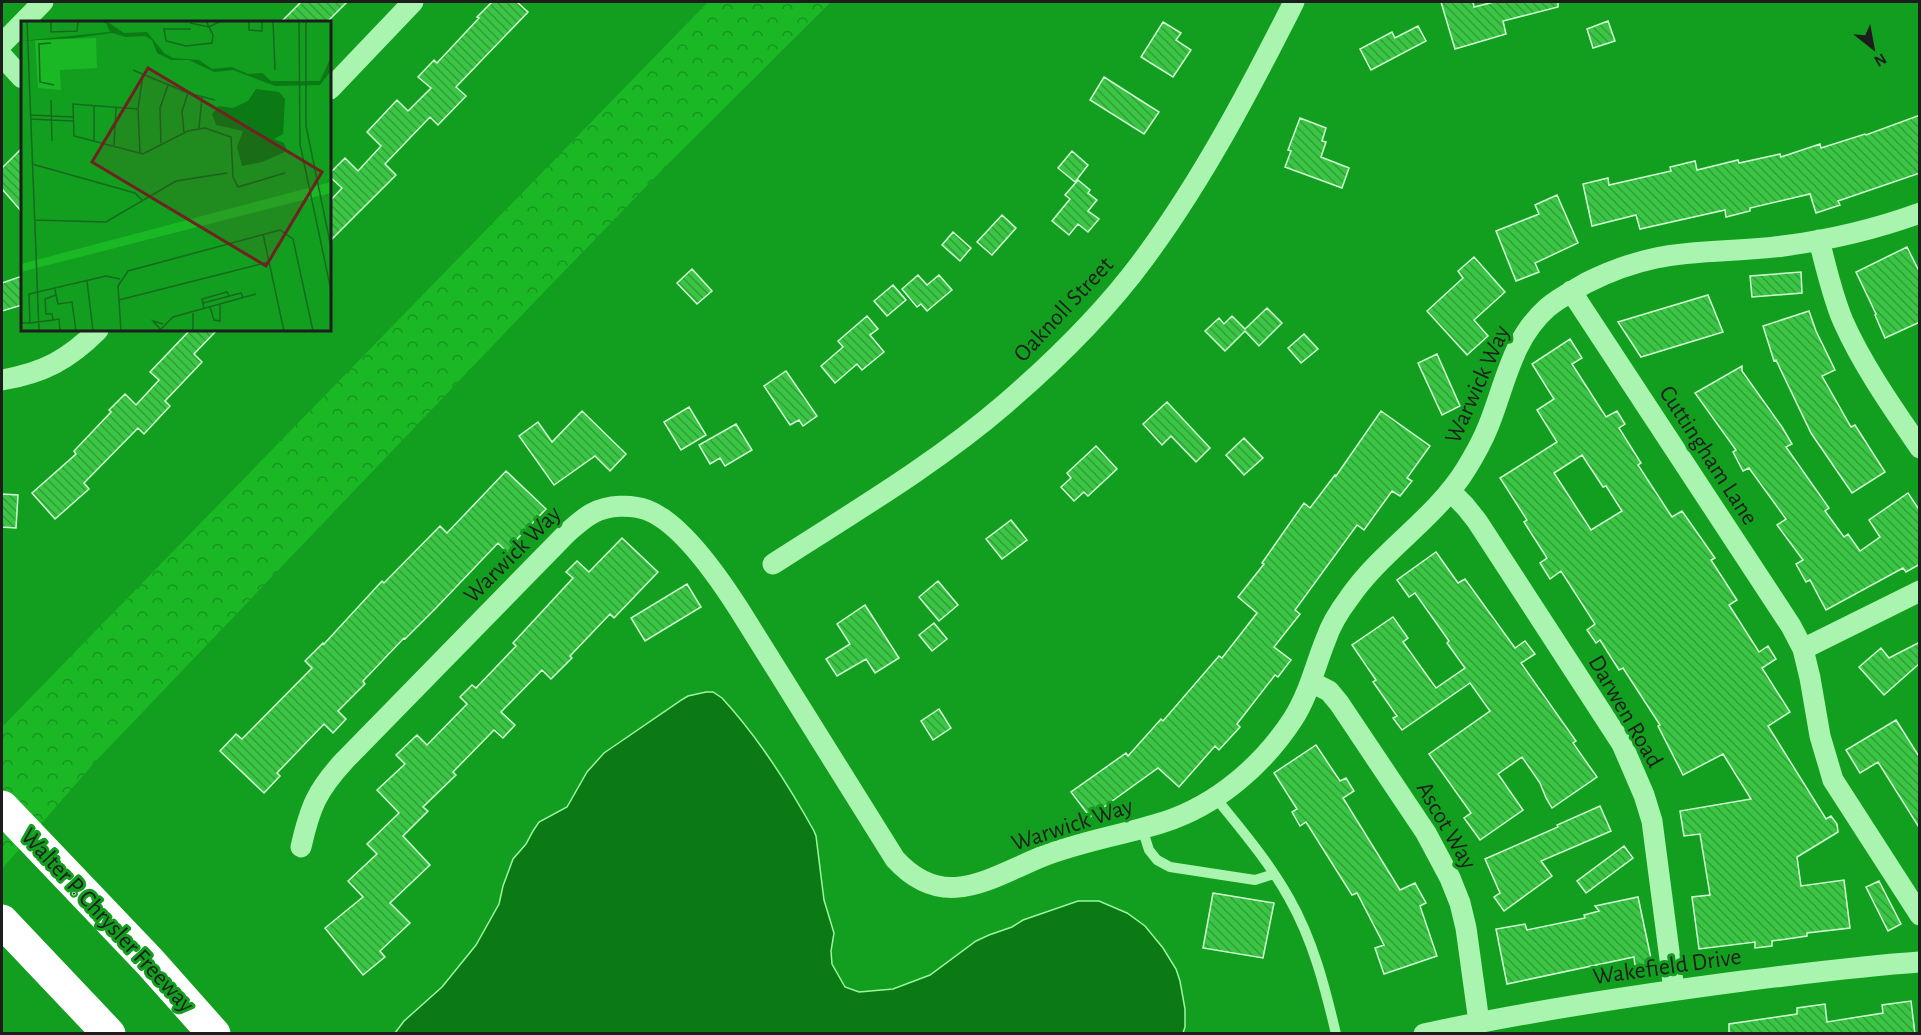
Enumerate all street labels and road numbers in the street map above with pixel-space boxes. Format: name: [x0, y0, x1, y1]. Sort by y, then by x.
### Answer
street label: Oaknoll Street: [1009, 252, 1118, 367]
street label: Warwick Way: [1441, 322, 1515, 447]
street label: Cuttingham Lane: [1654, 382, 1762, 529]
street label: Warwick Way: [460, 502, 566, 608]
street label: Darwen Road: [1583, 651, 1667, 772]
street label: Ascot Way: [1412, 778, 1481, 873]
street label: Warwick Way: [1009, 794, 1136, 856]
street label: Walter P. Chrysler Freeway: [16, 824, 198, 1017]
street label: Wakefield Drive: [1591, 945, 1743, 989]

